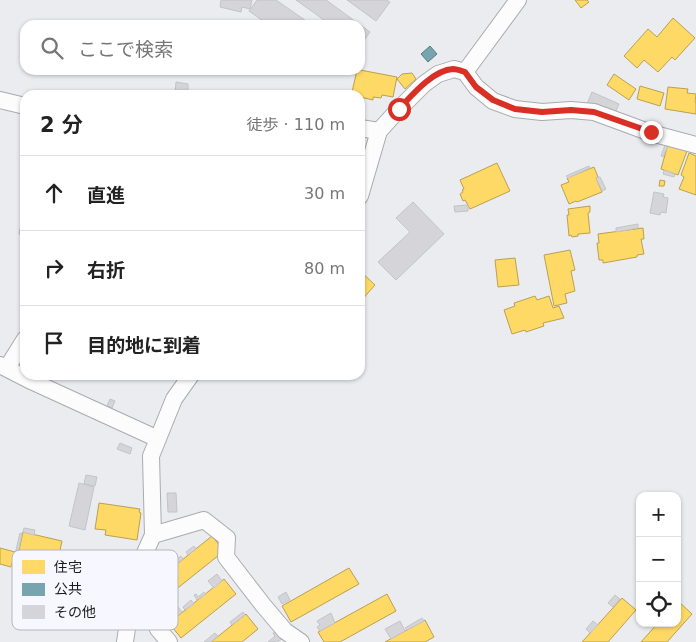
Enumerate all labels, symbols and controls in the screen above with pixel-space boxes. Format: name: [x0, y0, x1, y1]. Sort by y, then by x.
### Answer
search box: [20, 20, 365, 75]
icon: search: [38, 34, 66, 62]
text: ここで検索: [78, 38, 173, 60]
route start: [388, 98, 411, 121]
text: 2 分: [40, 113, 83, 137]
text: 徒歩 · 110 m: [247, 115, 345, 134]
route end: [640, 121, 663, 144]
icon: ahead: [40, 179, 68, 207]
text: 直進: [87, 184, 125, 206]
text: 30 m: [304, 184, 345, 203]
icon: right: [40, 254, 68, 282]
text: 右折: [87, 259, 125, 281]
text: 80 m: [304, 259, 345, 278]
icon: arrive: [40, 329, 68, 357]
text: 目的地に到着: [87, 334, 201, 356]
map controls: [636, 492, 681, 627]
button: +: [636, 492, 681, 537]
button: −: [636, 537, 681, 582]
legend: [12, 550, 178, 630]
text: 住宅: [54, 559, 82, 575]
text: 公共: [54, 581, 82, 597]
button: locate: [636, 582, 681, 627]
text: その他: [54, 604, 96, 620]

